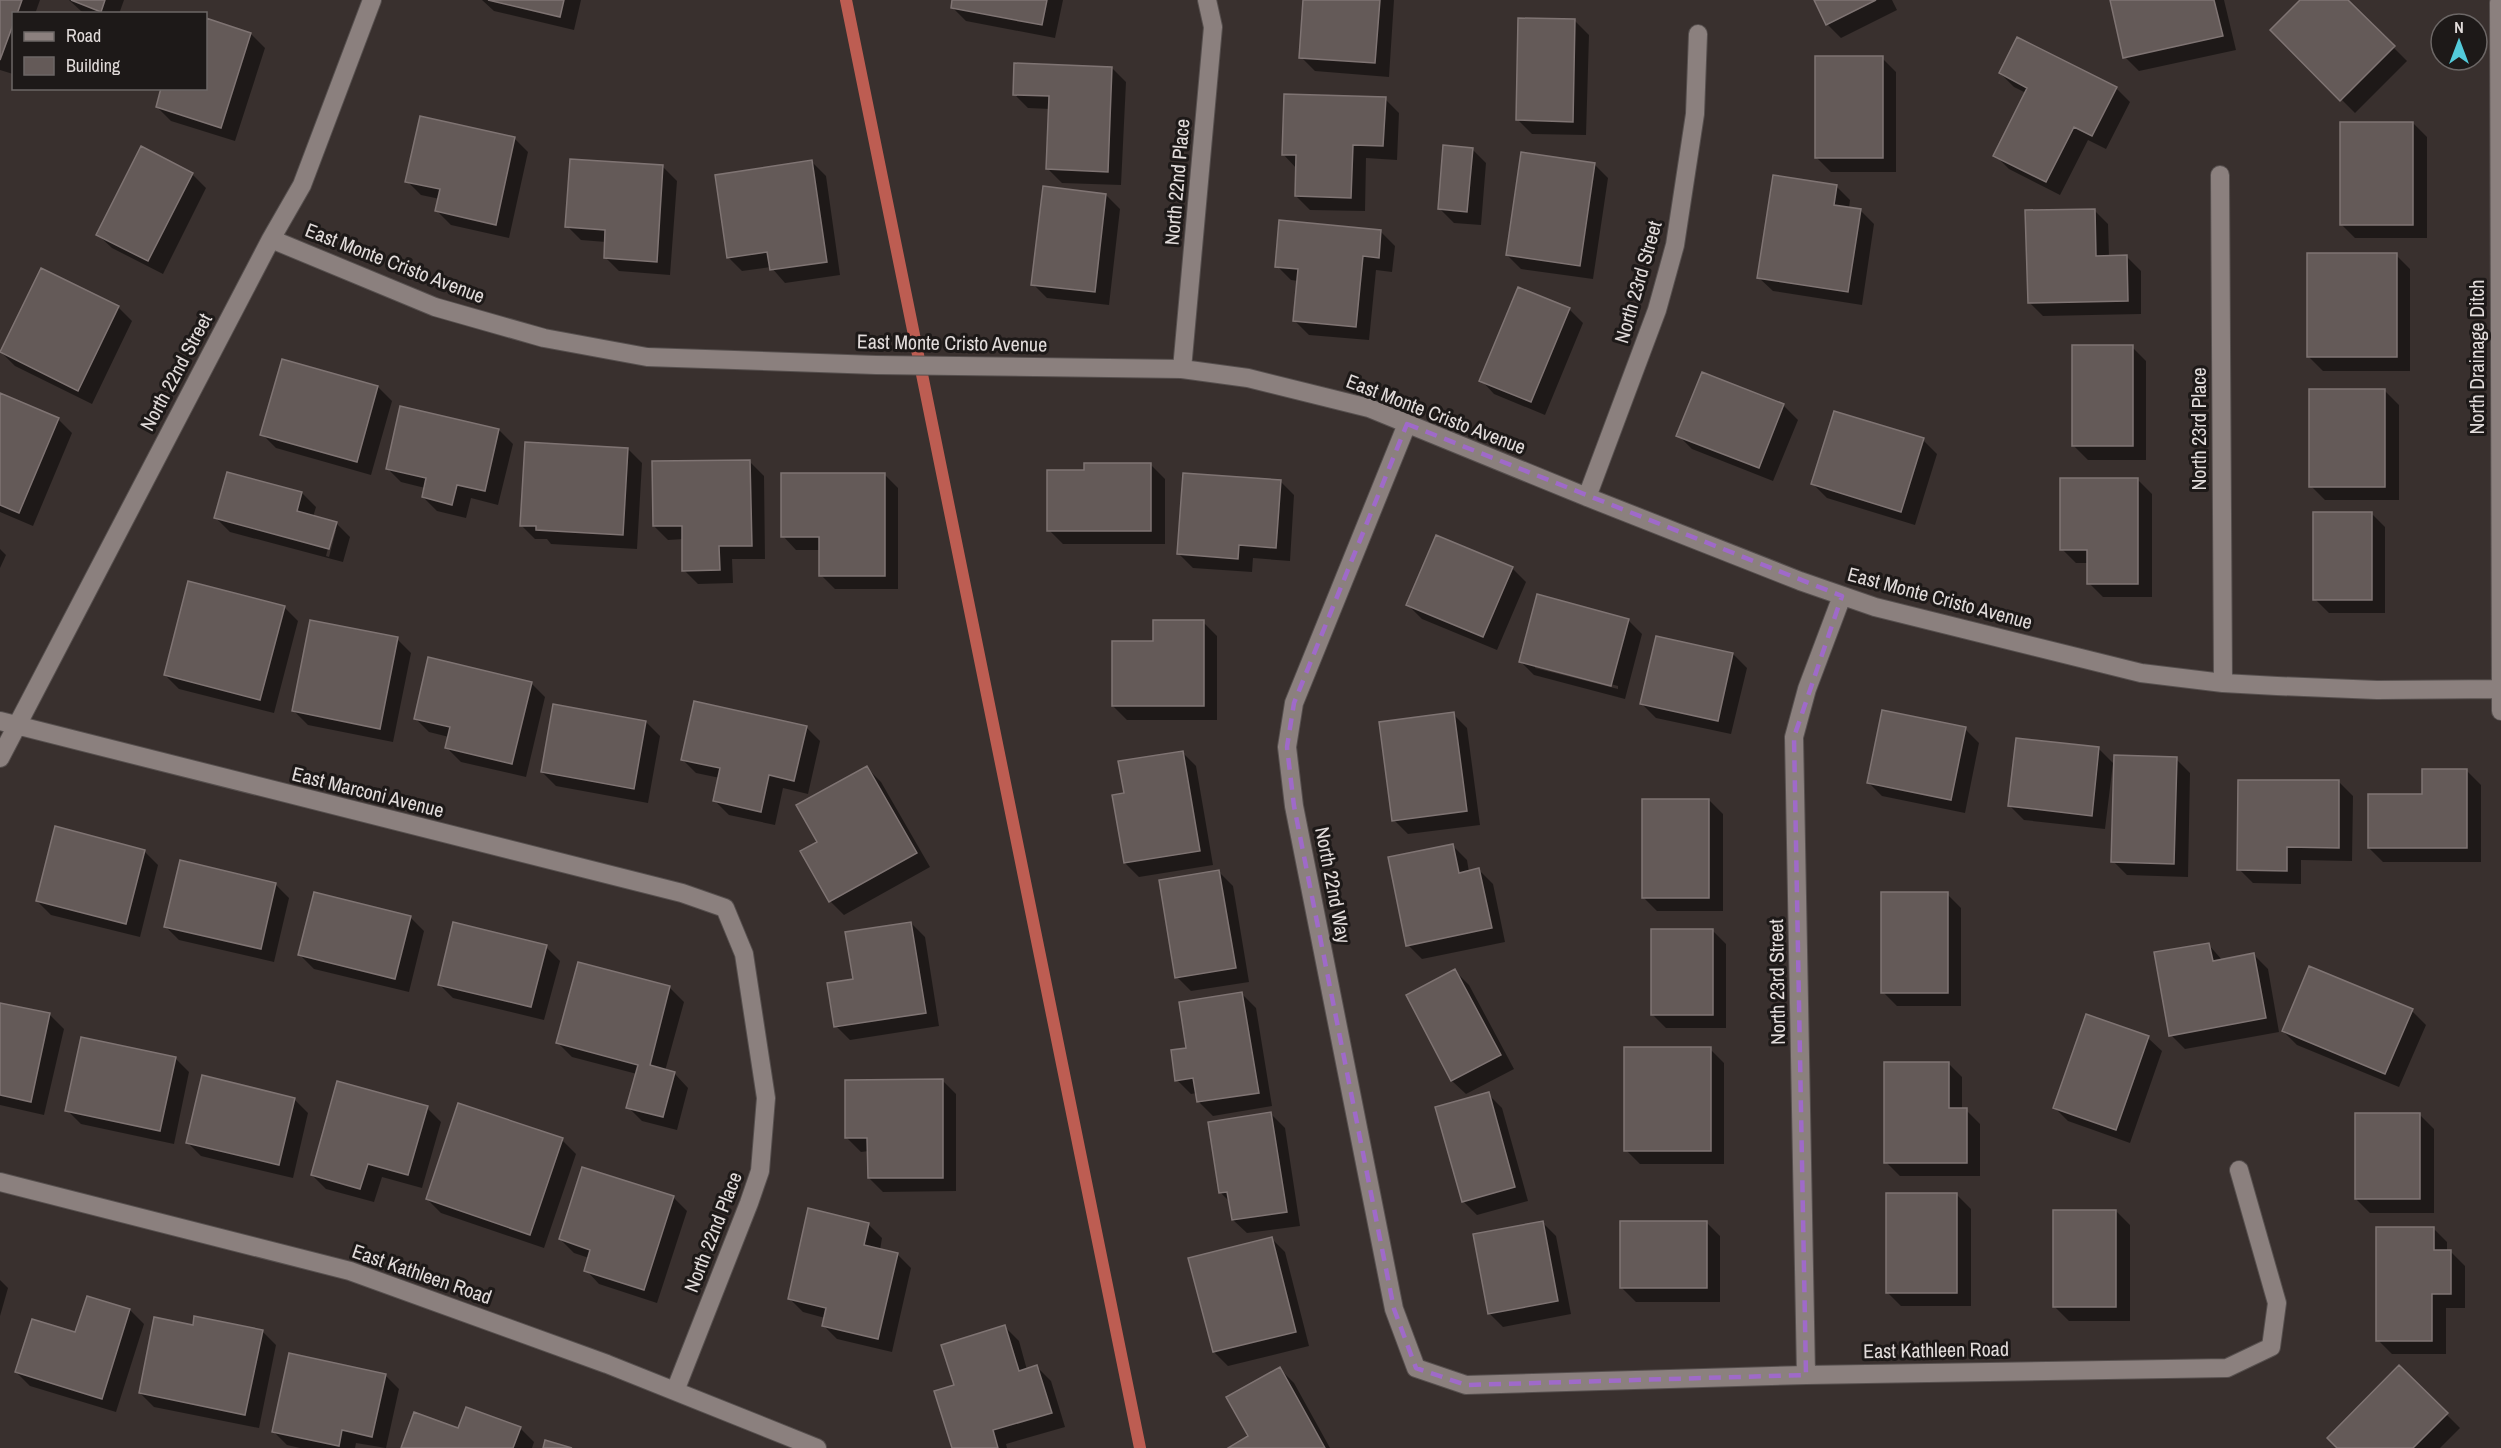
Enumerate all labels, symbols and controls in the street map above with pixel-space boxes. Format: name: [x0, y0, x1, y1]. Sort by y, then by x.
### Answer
legend: [12, 12, 207, 90]
north arrow: [2429, 12, 2489, 72]
text: N: [2454, 16, 2464, 38]
text: Road: [66, 23, 101, 48]
text: Building: [66, 53, 121, 78]
street label: North 22nd Place: [1158, 118, 1195, 246]
street label: East Monte Cristo Avenue: [302, 216, 489, 309]
street label: North 23rd Street: [1607, 217, 1668, 346]
street label: North Drainage Ditch: [2463, 280, 2490, 434]
street label: North 22nd Street: [133, 308, 218, 435]
street label: East Monte Cristo Avenue: [857, 327, 1047, 358]
street label: East Monte Cristo Avenue: [1343, 367, 1530, 460]
street label: North 23rd Place: [2185, 367, 2212, 491]
street label: East Monte Cristo Avenue: [1845, 560, 2036, 635]
street label: East Marconi Avenue: [289, 760, 447, 823]
street label: North 22nd Way: [1309, 824, 1358, 946]
street label: North 23rd Street: [1762, 918, 1791, 1045]
street label: North 22nd Place: [677, 1168, 748, 1296]
street label: East Kathleen Road: [349, 1237, 496, 1310]
street label: East Kathleen Road: [1863, 1335, 2009, 1364]

